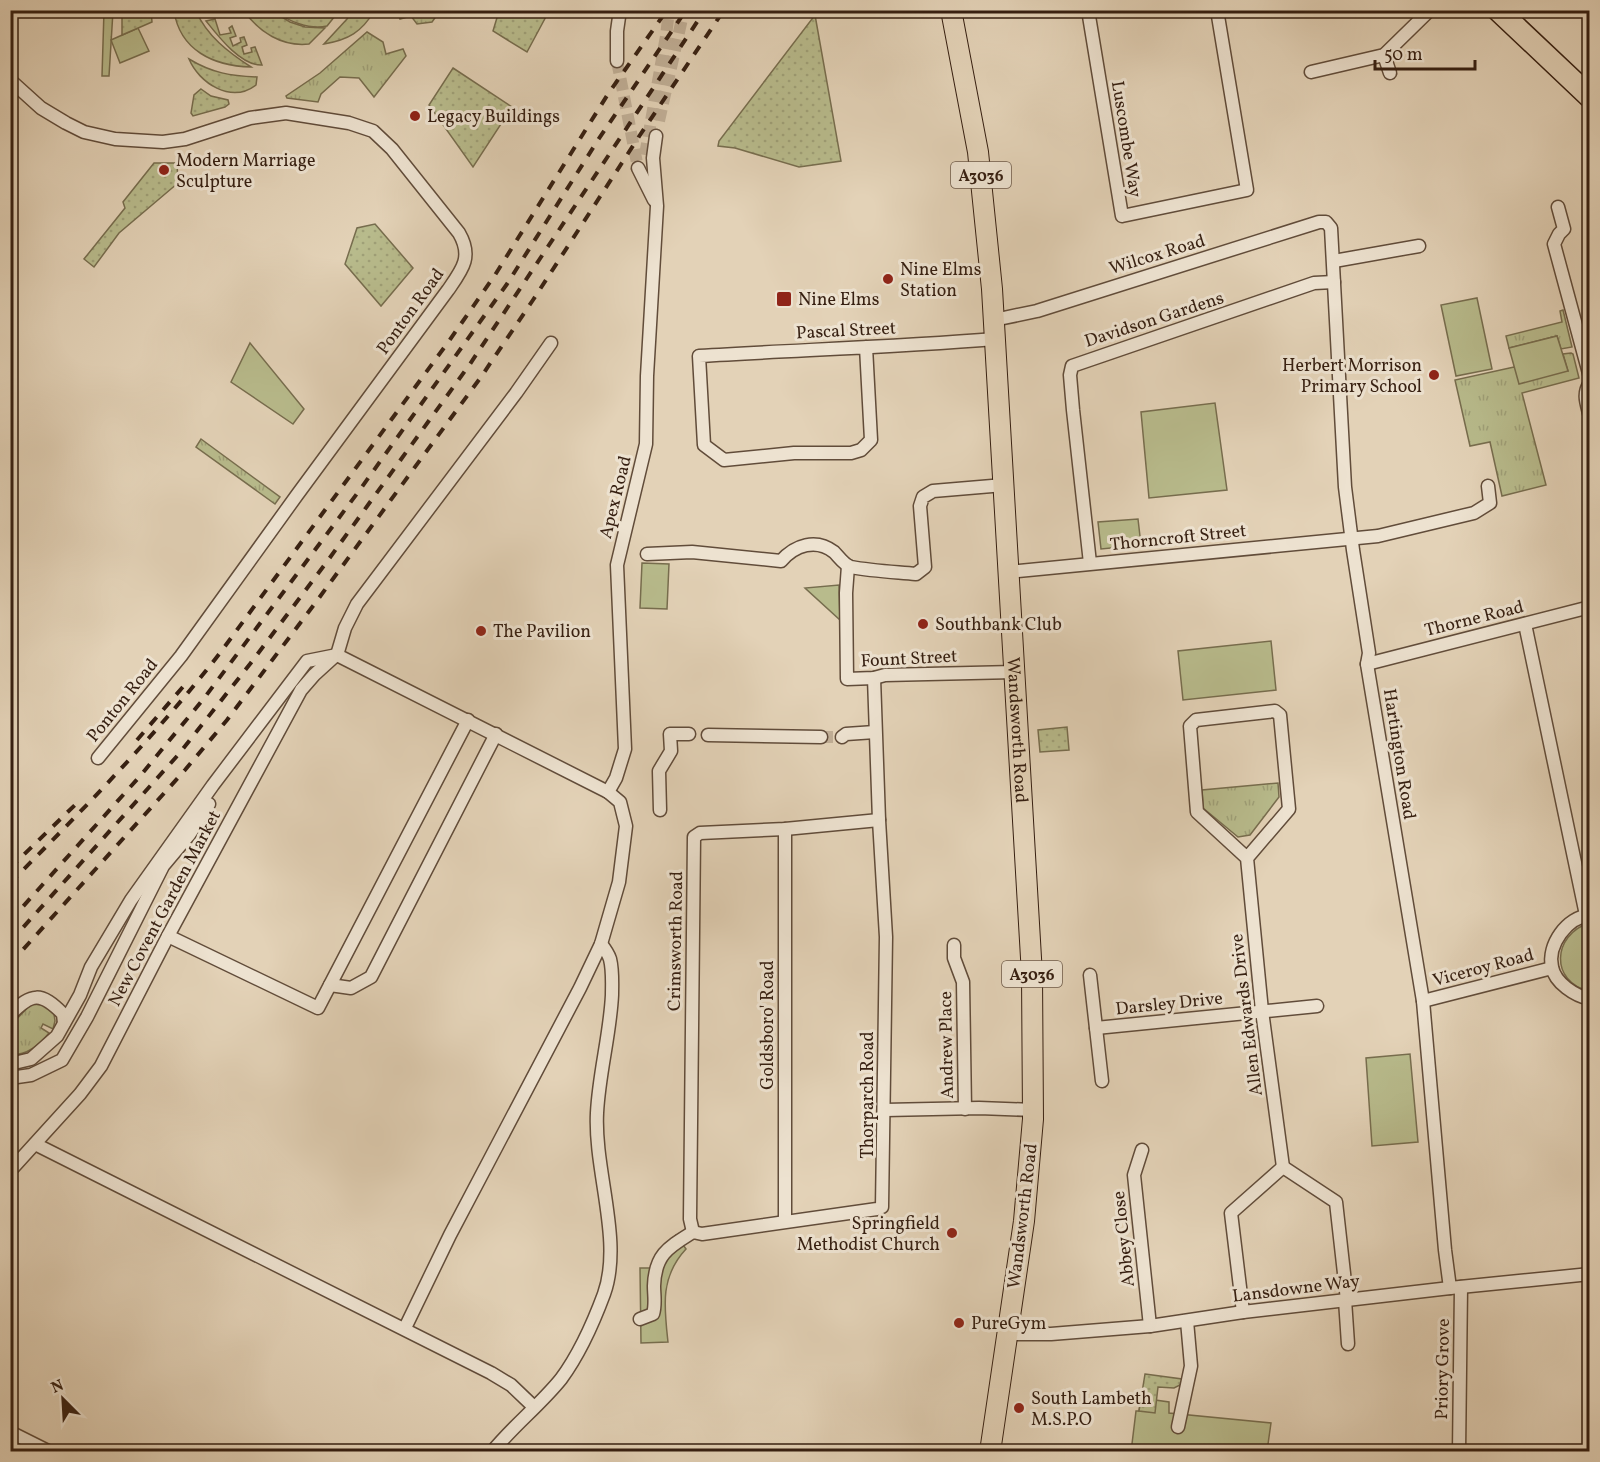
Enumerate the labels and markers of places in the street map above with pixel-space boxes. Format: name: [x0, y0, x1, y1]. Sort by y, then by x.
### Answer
place label: Legacy Buildings: [427, 105, 560, 130]
marker: Legacy Buildings: [408, 109, 422, 123]
place label: Modern Marriage Sculpture: [176, 149, 315, 195]
marker: Modern Marriage Sculpture: [157, 163, 171, 177]
place label: Nine Elms Station: [900, 258, 982, 304]
marker: Nine Elms Station: [881, 272, 895, 286]
place label: Nine Elms: [798, 288, 880, 313]
marker: Nine Elms: [775, 290, 793, 308]
place label: Herbert Morrison Primary School: [1282, 354, 1422, 400]
marker: Herbert Morrison Primary School: [1427, 368, 1441, 382]
place label: Southbank Club: [935, 613, 1062, 638]
marker: Southbank Club: [916, 617, 930, 631]
place label: The Pavilion: [493, 620, 591, 645]
marker: The Pavilion: [474, 624, 488, 638]
place label: Springfield Methodist Church: [797, 1212, 940, 1258]
marker: Springfield Methodist Church: [945, 1226, 959, 1240]
place label: PureGym: [971, 1312, 1047, 1337]
marker: PureGym: [952, 1316, 966, 1330]
place label: South Lambeth M.S.P.O: [1031, 1387, 1152, 1433]
marker: South Lambeth M.S.P.O: [1012, 1401, 1026, 1415]

